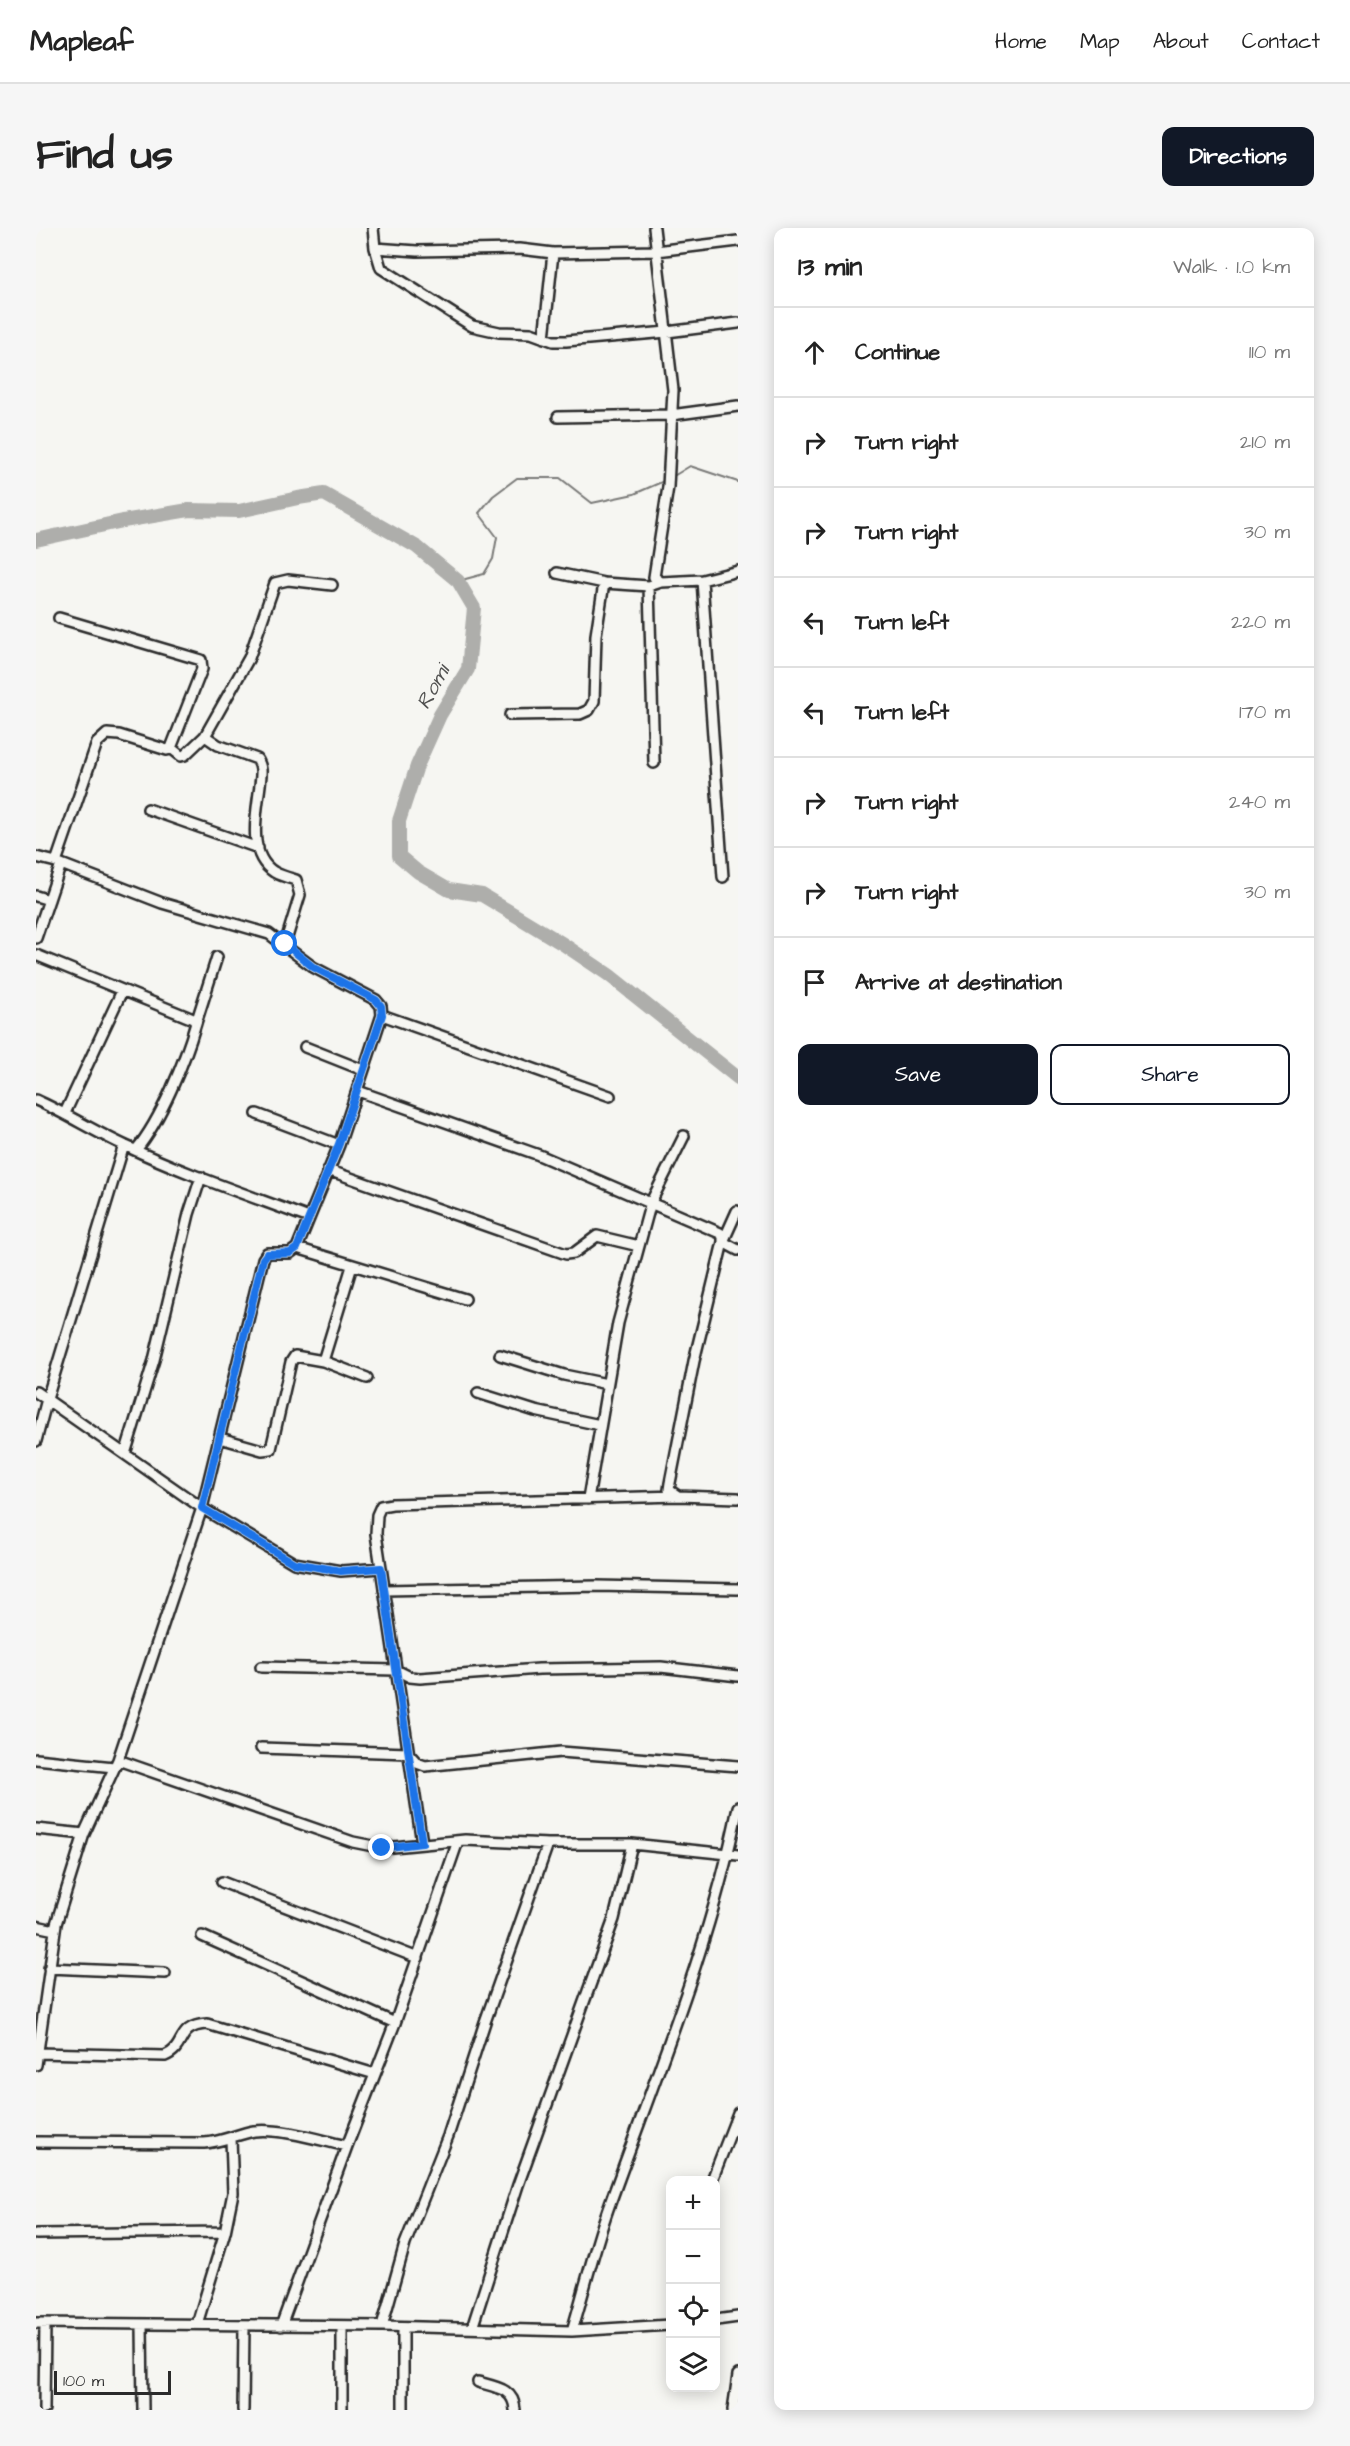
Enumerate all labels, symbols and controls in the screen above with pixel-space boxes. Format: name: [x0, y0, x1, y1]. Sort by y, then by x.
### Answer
text: Mapleaf: [30, 22, 133, 61]
text: Home: [995, 27, 1047, 56]
text: Map: [1080, 27, 1120, 56]
text: About: [1153, 27, 1209, 56]
text: Contact: [1242, 27, 1320, 56]
text: Find us: [36, 127, 173, 185]
button: Directions: [1162, 127, 1314, 186]
text: 13 min: [798, 249, 862, 285]
text: Walk · 1.0 km: [1173, 253, 1290, 281]
icon: ahead: [798, 336, 831, 369]
text: Continue: [855, 337, 940, 368]
text: 110 m: [1249, 338, 1290, 366]
icon: right: [798, 426, 831, 459]
text: Turn right: [855, 427, 958, 458]
text: 210 m: [1240, 428, 1290, 456]
icon: right: [798, 516, 831, 549]
text: Turn right: [855, 517, 958, 548]
text: 30 m: [1244, 518, 1290, 546]
icon: left: [798, 606, 831, 639]
text: Turn left: [855, 607, 949, 638]
text: 220 m: [1231, 608, 1290, 636]
water label: Romi: [409, 657, 458, 714]
icon: left: [798, 696, 831, 729]
text: Turn left: [855, 697, 949, 728]
text: 170 m: [1239, 698, 1290, 726]
icon: right: [798, 786, 831, 819]
text: Turn right: [855, 787, 958, 818]
text: 240 m: [1229, 788, 1290, 816]
icon: right: [798, 876, 831, 909]
text: Turn right: [855, 877, 958, 908]
text: 30 m: [1244, 878, 1290, 906]
route start: [271, 930, 297, 956]
icon: arrive: [798, 966, 831, 999]
text: Arrive at destination: [855, 967, 1062, 998]
button: Save: [798, 1044, 1038, 1105]
button: Share: [1050, 1044, 1290, 1105]
route end: [368, 1834, 394, 1860]
map controls: [666, 2176, 720, 2392]
button: +: [666, 2176, 720, 2230]
button: −: [666, 2230, 720, 2284]
button: locate: [666, 2284, 720, 2338]
button: layers: [666, 2338, 720, 2392]
scale bar: [54, 2368, 171, 2396]
text: 100 m: [63, 2370, 104, 2392]

